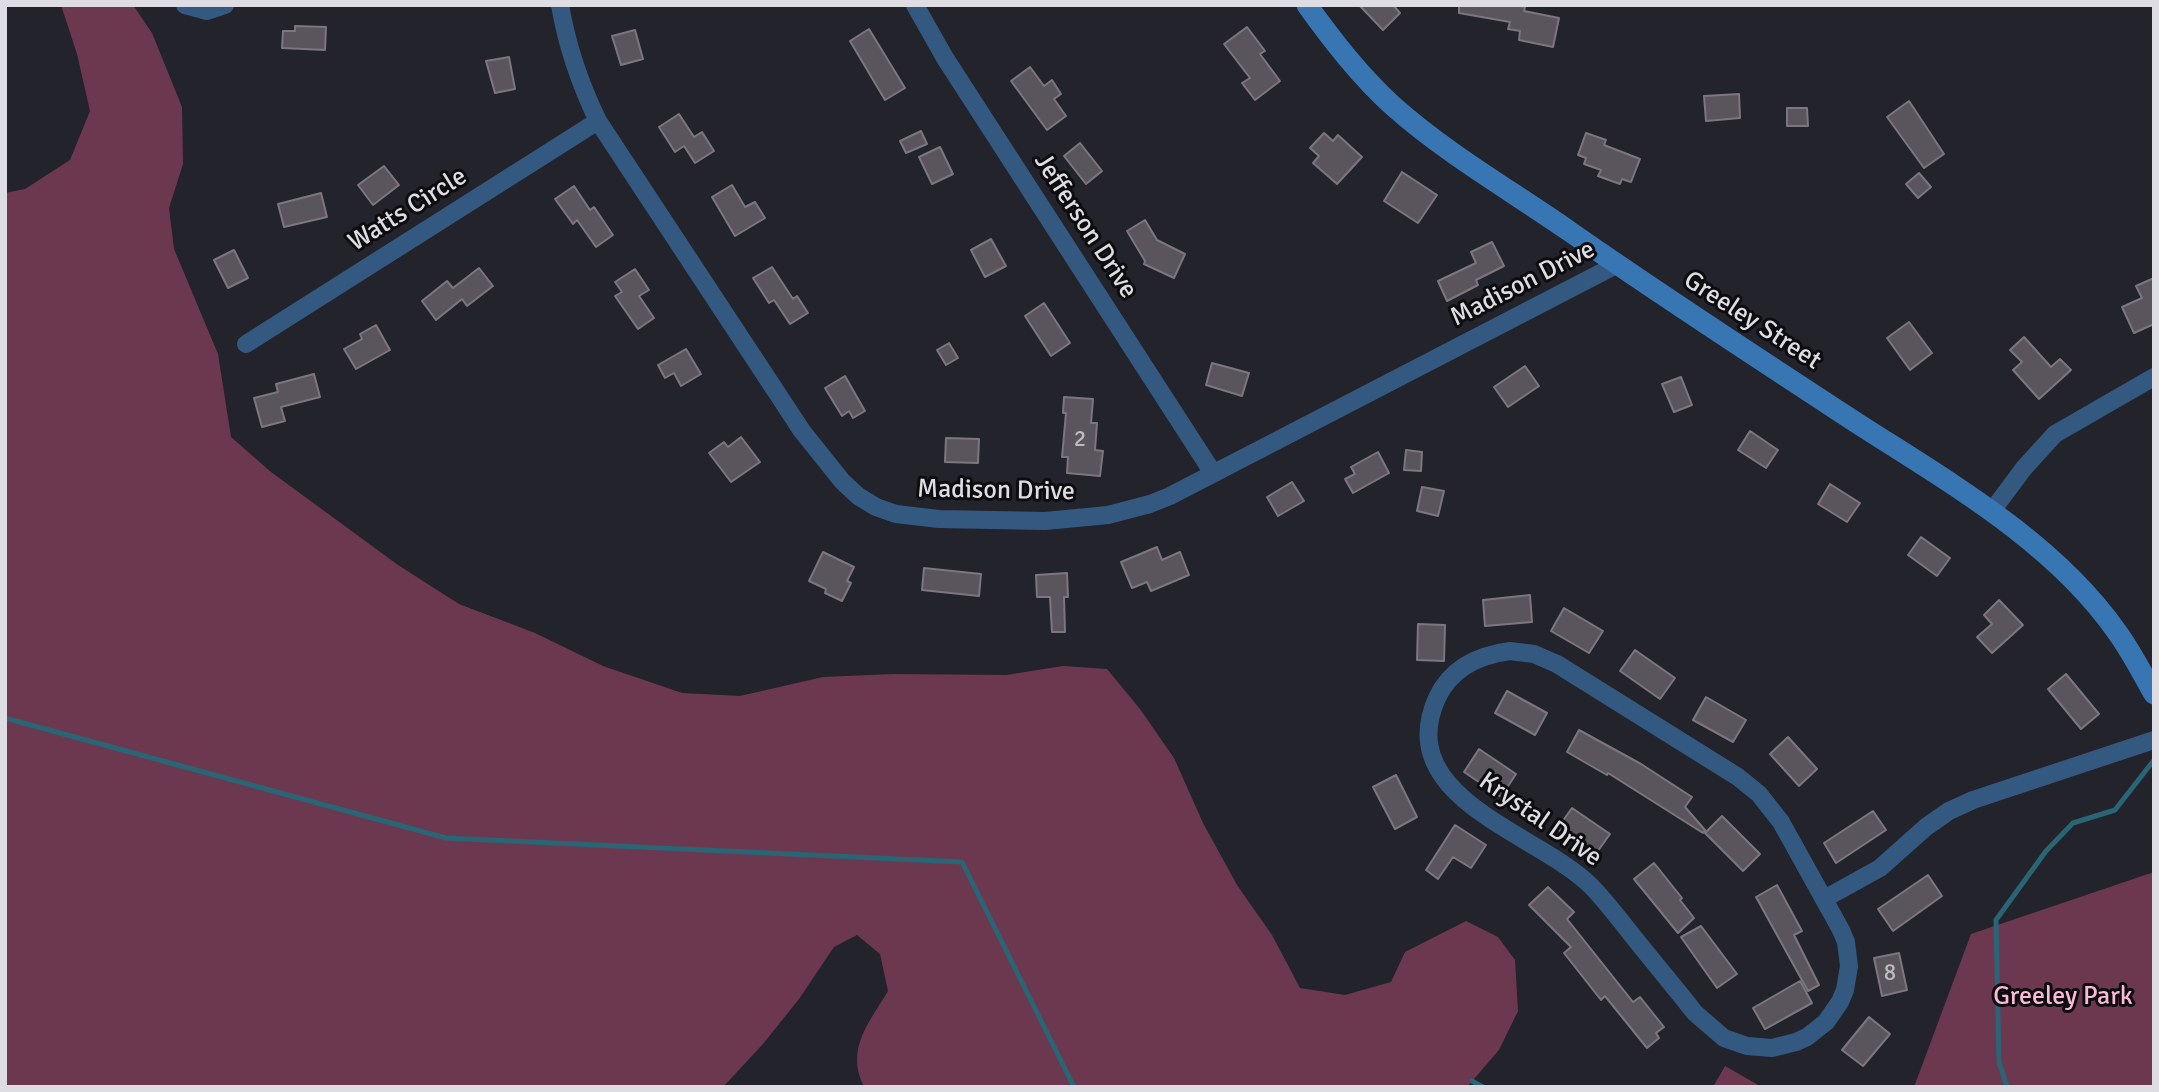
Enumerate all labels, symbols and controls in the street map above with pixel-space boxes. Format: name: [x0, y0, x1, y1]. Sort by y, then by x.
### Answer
street label: Jefferson Drive: [1027, 148, 1143, 304]
street label: Watts Circle: [343, 161, 473, 259]
street label: Madison Drive: [1446, 234, 1600, 334]
street label: Greeley Street: [1677, 265, 1827, 377]
house number: 2: [1074, 426, 1086, 454]
street label: Madison Drive: [917, 474, 1075, 508]
street label: Krystal Drive: [1472, 766, 1608, 874]
house number: 8: [1884, 960, 1896, 988]
park label: Greeley Park: [1993, 981, 2133, 1013]

